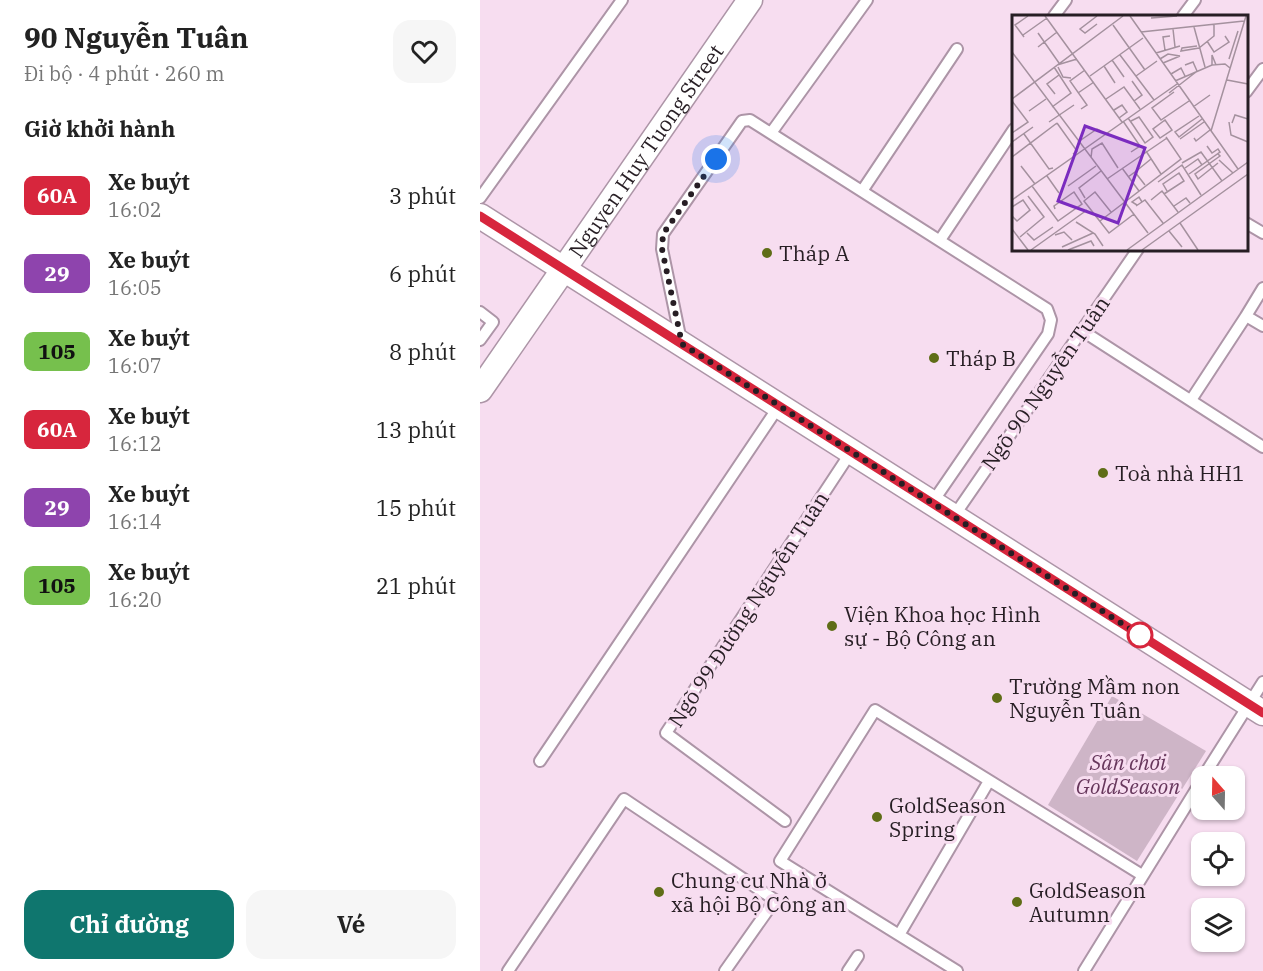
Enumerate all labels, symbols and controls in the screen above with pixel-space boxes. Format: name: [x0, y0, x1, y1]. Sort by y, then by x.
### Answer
inset map: [1012, 15, 1248, 250]
text: 90 Nguyễn Tuân: [24, 19, 249, 56]
button: heart: [393, 20, 456, 83]
street label: Nguyen Huy Tuong Street: [562, 39, 729, 263]
text: Đi bộ · 4 phút · 260 m: [24, 60, 225, 87]
text: Giờ khởi hành: [24, 114, 175, 143]
your location: [701, 144, 731, 174]
text: Xe buýt: [108, 167, 190, 196]
text: 60A: [37, 181, 77, 209]
text: 3 phút: [389, 181, 456, 210]
text: 16:02: [108, 196, 162, 223]
place label: Tháp A: [779, 239, 850, 267]
text: Xe buýt: [108, 245, 190, 274]
marker: Tháp A: [760, 246, 774, 260]
text: 29: [44, 259, 70, 287]
text: 6 phút: [389, 259, 456, 288]
text: 16:05: [108, 274, 162, 301]
street label: Ngõ 90 Nguyễn Tuân: [974, 290, 1116, 476]
text: Xe buýt: [108, 323, 190, 352]
text: 105: [38, 337, 76, 365]
text: 8 phút: [389, 337, 456, 366]
place label: Tháp B: [946, 344, 1016, 372]
marker: Tháp B: [927, 351, 941, 365]
text: 16:07: [108, 352, 162, 379]
text: Xe buýt: [108, 401, 190, 430]
text: 60A: [37, 415, 77, 443]
text: 13 phút: [376, 415, 456, 444]
text: 16:12: [108, 430, 162, 457]
place label: Toà nhà HH1: [1115, 459, 1245, 487]
marker: Toà nhà HH1: [1096, 466, 1110, 480]
text: Xe buýt: [108, 479, 190, 508]
street label: Ngõ 99 Đường Nguyễn Tuân: [661, 486, 835, 732]
text: 29: [44, 493, 70, 521]
text: 15 phút: [376, 493, 456, 522]
text: 16:14: [108, 508, 162, 535]
text: Xe buýt: [108, 557, 190, 586]
text: 105: [38, 571, 76, 599]
text: 21 phút: [376, 571, 456, 600]
text: 16:20: [108, 586, 162, 613]
place label: Viện Khoa học Hình sự - Bộ Công an: [844, 600, 1041, 652]
marker: Viện Khoa học Hình sự - Bộ Công an: [825, 619, 839, 633]
unlabelled marker: [1127, 622, 1153, 648]
place label: Trường Mầm non Nguyễn Tuân: [1009, 672, 1180, 724]
marker: Trường Mầm non Nguyễn Tuân: [990, 691, 1004, 705]
park label: Sân chơi GoldSeason: [1076, 748, 1180, 800]
north arrow: [1191, 766, 1245, 820]
map controls: [1191, 766, 1245, 952]
place label: GoldSeason Spring: [889, 791, 1006, 843]
marker: GoldSeason Spring: [870, 810, 884, 824]
button: locate: [1191, 832, 1245, 886]
place label: Chung cư Nhà ở xã hội Bộ Công an: [671, 866, 846, 918]
place label: GoldSeason Autumn: [1029, 876, 1146, 928]
marker: Chung cư Nhà ở xã hội Bộ Công an: [652, 885, 666, 899]
button: Chỉ đường: [24, 890, 234, 959]
button: Vé: [246, 890, 456, 959]
marker: GoldSeason Autumn: [1010, 895, 1024, 909]
button: layers: [1191, 898, 1245, 952]

